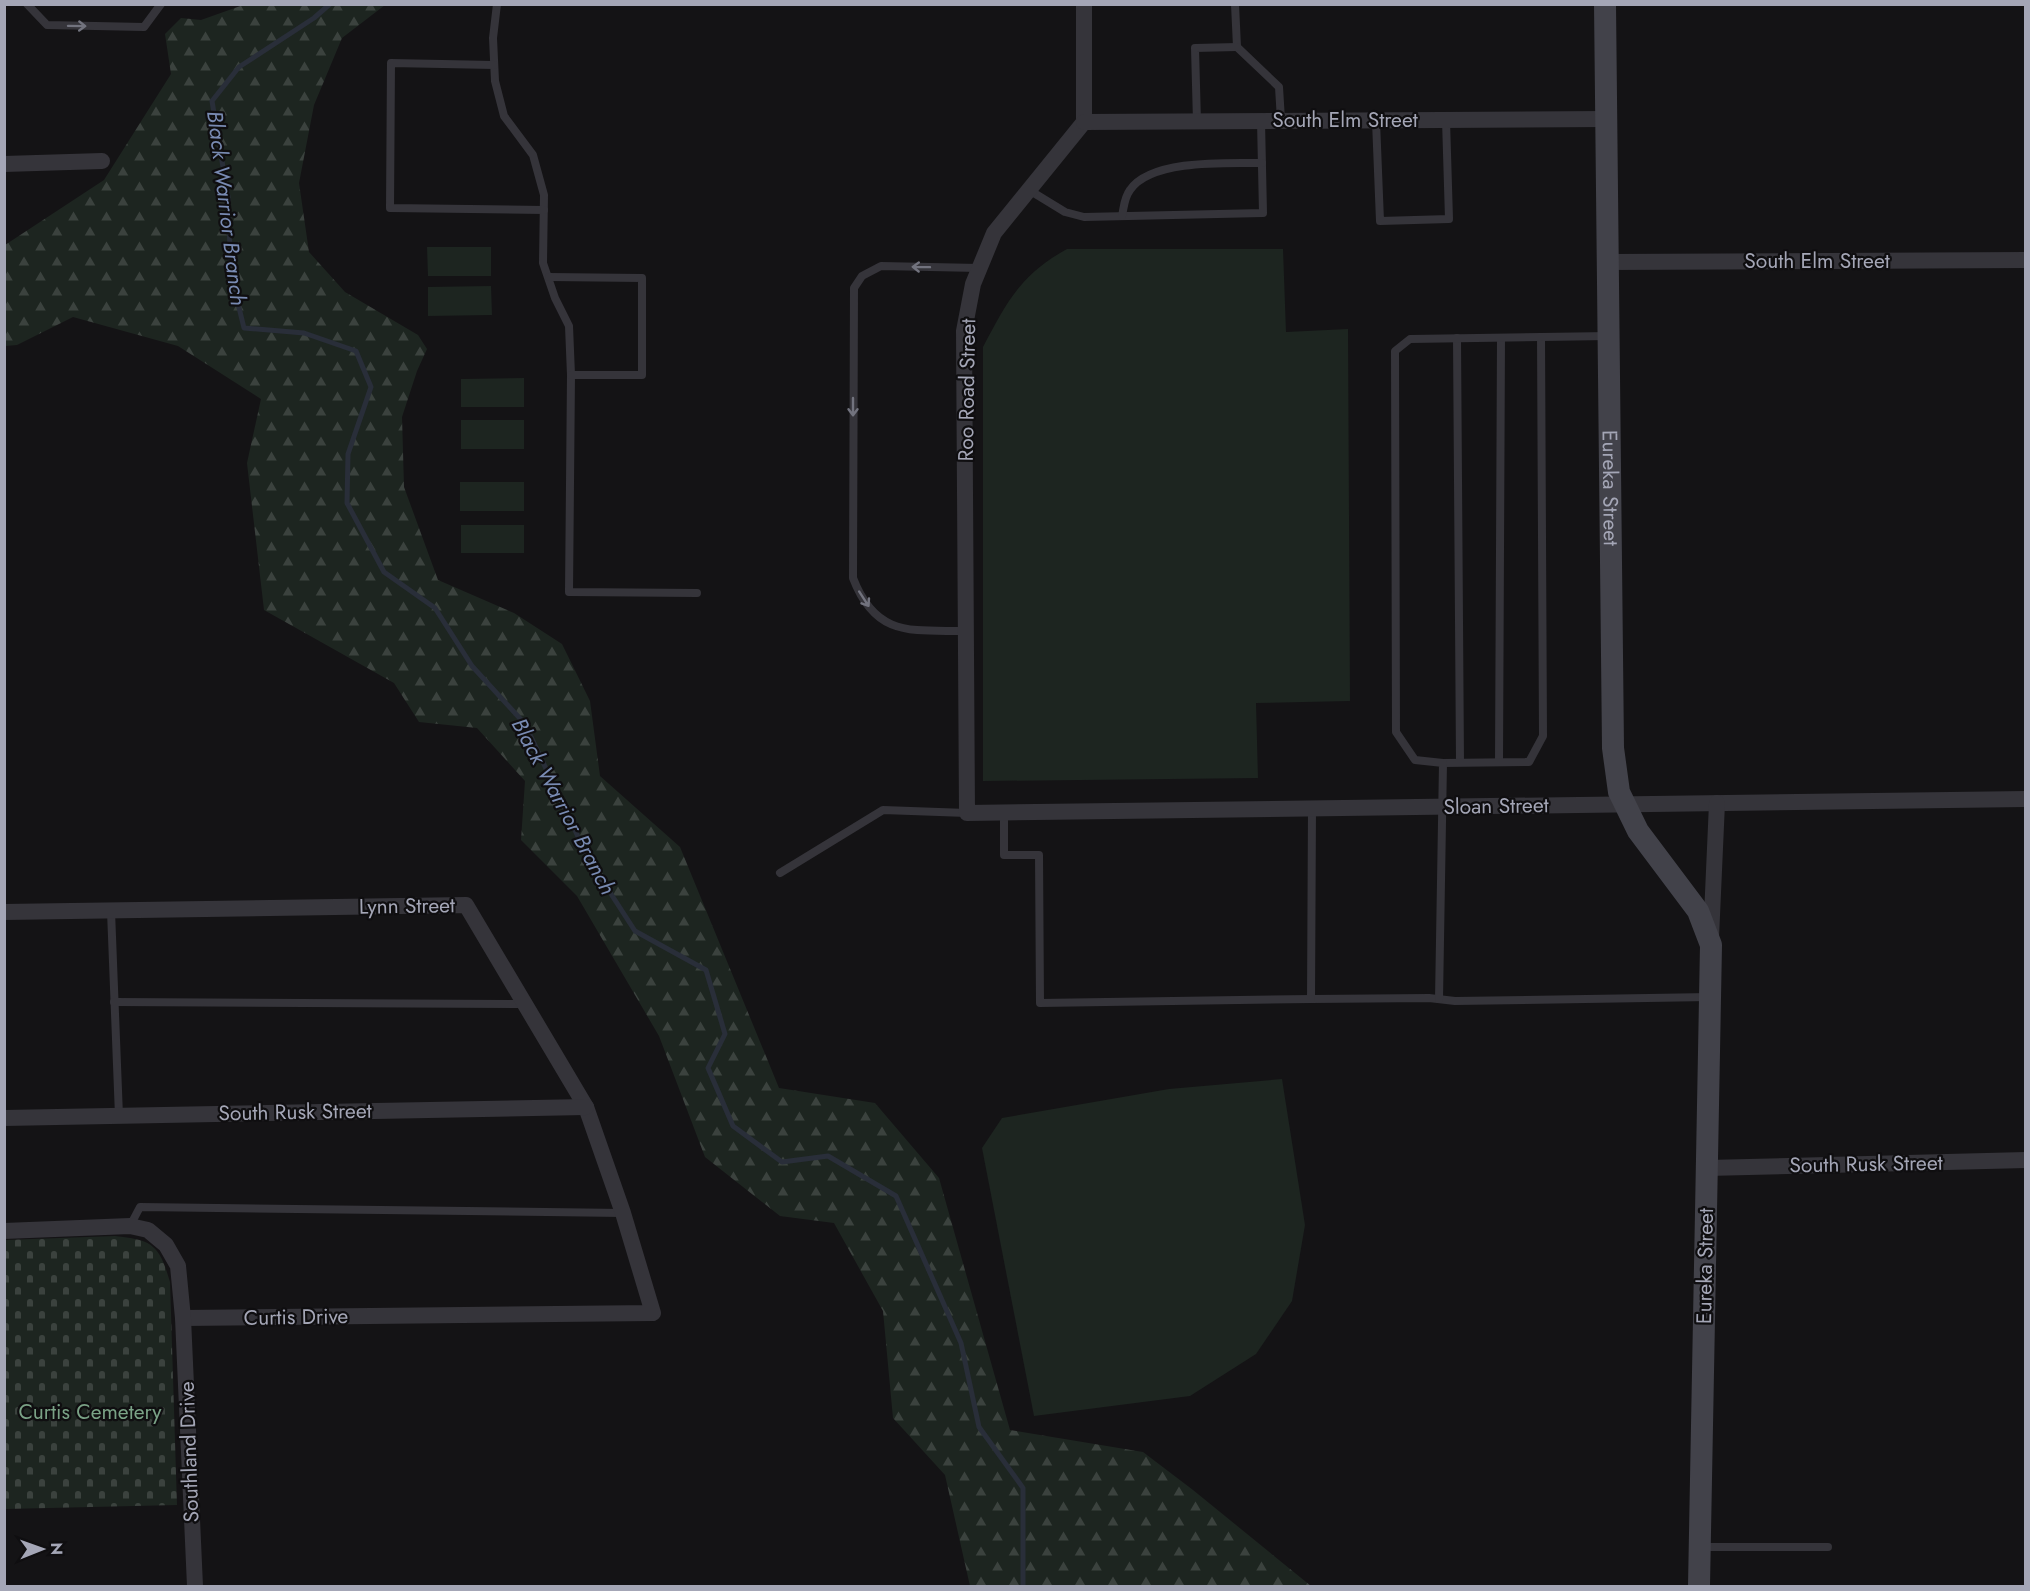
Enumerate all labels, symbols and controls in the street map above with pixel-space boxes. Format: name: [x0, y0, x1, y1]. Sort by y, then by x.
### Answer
one-way arrow: [66, 20, 86, 31]
street label: South Elm Street: [1272, 105, 1418, 135]
water label: Black Warrior Branch: [199, 109, 255, 307]
street label: South Elm Street: [1744, 246, 1890, 276]
one-way arrow: [911, 261, 931, 273]
street label: Roo Road Street: [951, 318, 983, 462]
one-way arrow: [847, 397, 859, 417]
street label: Eureka Street: [1595, 430, 1626, 546]
one-way arrow: [857, 591, 870, 608]
water label: Black Warrior Branch: [504, 712, 624, 900]
street label: Sloan Street: [1443, 790, 1549, 822]
street label: Lynn Street: [359, 890, 455, 922]
street label: South Rusk Street: [218, 1096, 372, 1128]
street label: South Rusk Street: [1789, 1148, 1943, 1180]
street label: Eureka Street: [1689, 1208, 1721, 1324]
street label: Curtis Drive: [243, 1301, 349, 1333]
street label: Southland Drive: [172, 1381, 206, 1523]
park label: Curtis Cemetery: [18, 1397, 162, 1427]
north arrow: [12, 1519, 72, 1579]
text: N: [45, 1542, 68, 1555]

